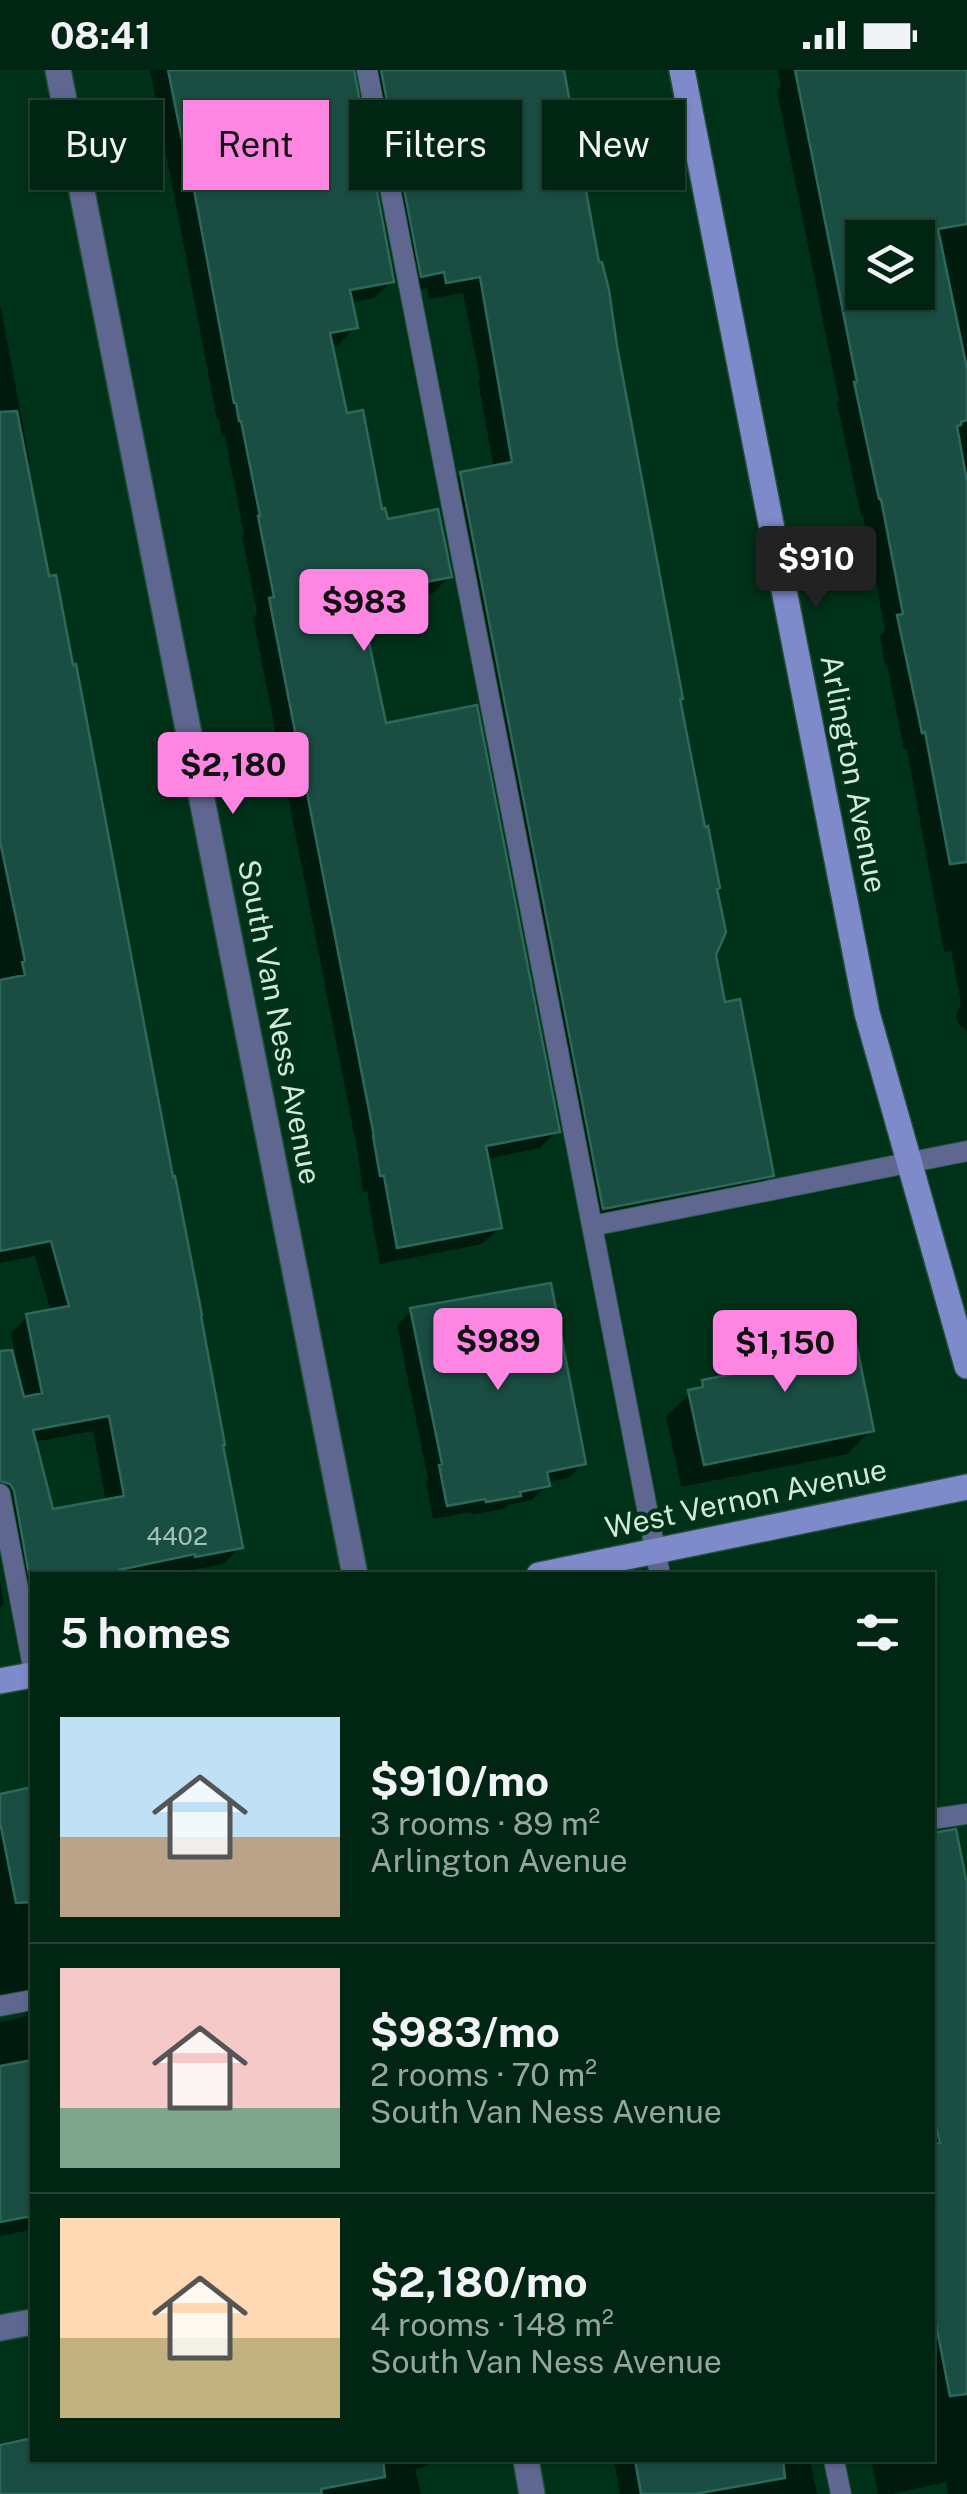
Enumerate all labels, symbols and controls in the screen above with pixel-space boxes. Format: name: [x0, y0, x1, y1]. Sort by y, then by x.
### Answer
text: 08:41: [50, 13, 151, 58]
chip: Buy: [30, 100, 163, 190]
chip: Rent: [183, 100, 329, 190]
chip: Filters: [349, 100, 522, 190]
chip: New: [542, 100, 685, 190]
map controls: [845, 220, 935, 310]
button: layers: [845, 220, 935, 310]
pin: $910: [757, 526, 875, 611]
text: $910: [777, 540, 855, 577]
pin: $983: [305, 569, 423, 654]
text: $983: [321, 583, 407, 620]
street label: Arlington Avenue: [813, 652, 895, 896]
pin: $2,180: [152, 732, 314, 817]
text: $2,180: [180, 746, 286, 783]
street label: South Van Ness Avenue: [231, 856, 329, 1187]
pin: $989: [439, 1308, 557, 1393]
pin: $1,150: [704, 1310, 866, 1395]
text: $989: [455, 1322, 541, 1359]
text: $1,150: [735, 1324, 835, 1361]
street label: West Vernon Avenue: [602, 1451, 890, 1545]
house number: 4402: [146, 1521, 208, 1551]
icon: filters: [850, 1605, 905, 1660]
text: 5 homes: [60, 1608, 231, 1657]
text: $910/mo: [370, 1756, 549, 1805]
icon: home: [140, 1757, 260, 1877]
text: 3 rooms · 89 m²: [370, 1805, 600, 1842]
text: Arlington Avenue: [370, 1842, 628, 1879]
text: $983/mo: [370, 2007, 560, 2056]
icon: home: [140, 2008, 260, 2128]
text: 2 rooms · 70 m²: [370, 2056, 597, 2093]
text: South Van Ness Avenue: [370, 2093, 722, 2130]
text: $2,180/mo: [370, 2257, 588, 2306]
icon: home: [140, 2258, 260, 2378]
text: 4 rooms · 148 m²: [370, 2306, 614, 2343]
text: South Van Ness Avenue: [370, 2343, 722, 2380]

